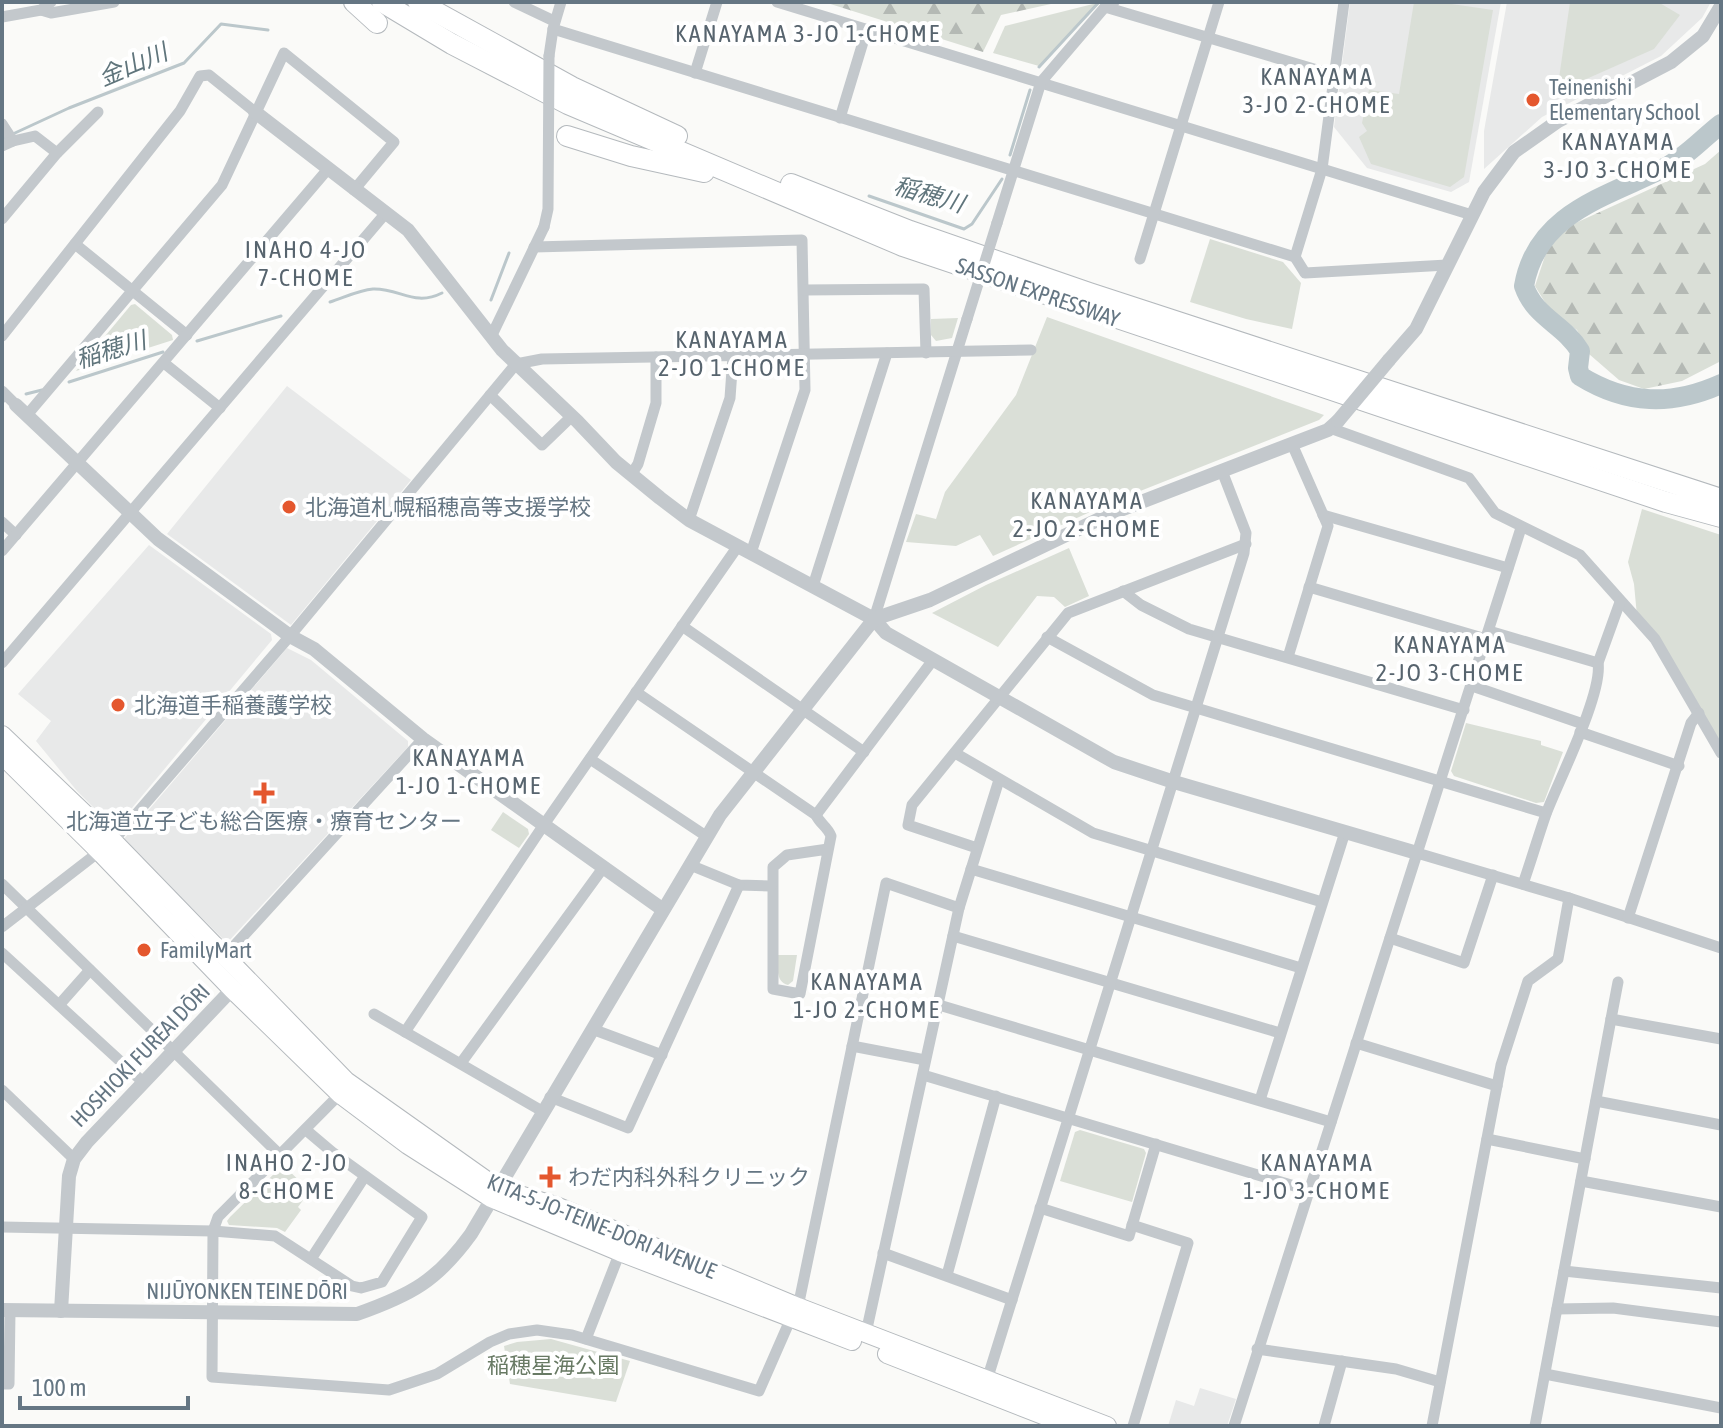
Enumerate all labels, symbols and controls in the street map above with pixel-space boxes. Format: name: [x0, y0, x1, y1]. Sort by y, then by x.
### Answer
district label: KANAYAMA 3-JO 1-CHOME: [675, 20, 941, 47]
water label: 金山川: [94, 37, 174, 91]
district label: KANAYAMA 3-JO 2-CHOME: [1243, 63, 1391, 118]
place label: Teinenishi Elementary School: [1549, 74, 1700, 125]
marker: Teinenishi Elementary School: [1524, 91, 1542, 109]
district label: KANAYAMA 3-JO 3-CHOME: [1544, 128, 1692, 183]
water label: 稲穂川: [891, 172, 970, 218]
district label: INAHO 4-JO 7-CHOME: [245, 236, 367, 291]
street label: SASSON EXPRESSWAY: [953, 252, 1123, 332]
water label: 稲穂川: [72, 325, 152, 373]
district label: KANAYAMA 2-JO 1-CHOME: [658, 326, 806, 381]
district label: KANAYAMA 2-JO 2-CHOME: [1013, 487, 1161, 542]
place label: 北海道札幌稲穂高等支援学校: [305, 494, 591, 520]
marker: 北海道札幌稲穂高等支援学校: [280, 498, 298, 516]
district label: KANAYAMA 2-JO 3-CHOME: [1376, 631, 1524, 686]
place label: 北海道手稲養護学校: [134, 692, 332, 718]
marker: 北海道手稲養護学校: [109, 696, 127, 714]
district label: KANAYAMA 1-JO 1-CHOME: [396, 744, 542, 799]
marker: 北海道立子ども総合医療・療育センター: [253, 782, 275, 804]
place label: 北海道立子ども総合医療・療育センター: [66, 808, 462, 834]
place label: FamilyMart: [160, 937, 252, 963]
marker: FamilyMart: [135, 941, 153, 959]
district label: KANAYAMA 1-JO 2-CHOME: [793, 968, 941, 1023]
street label: HOSHIOKI FUREAI DŌRI: [65, 978, 215, 1132]
district label: INAHO 2-JO 8-CHOME: [226, 1149, 348, 1204]
district label: KANAYAMA 1-JO 3-CHOME: [1243, 1149, 1391, 1204]
place label: わだ内科外科クリニック: [568, 1164, 810, 1190]
marker: わだ内科外科クリニック: [539, 1166, 561, 1188]
street label: KITA-5-JO-TEINE-DORI AVENUE: [484, 1168, 721, 1284]
street label: NIJŪYONKEN TEINE DŌRI: [146, 1278, 348, 1304]
park label: 稲穂星海公園: [487, 1352, 619, 1378]
scale bar: [20, 1360, 188, 1410]
text: 100 m: [32, 1374, 86, 1401]

